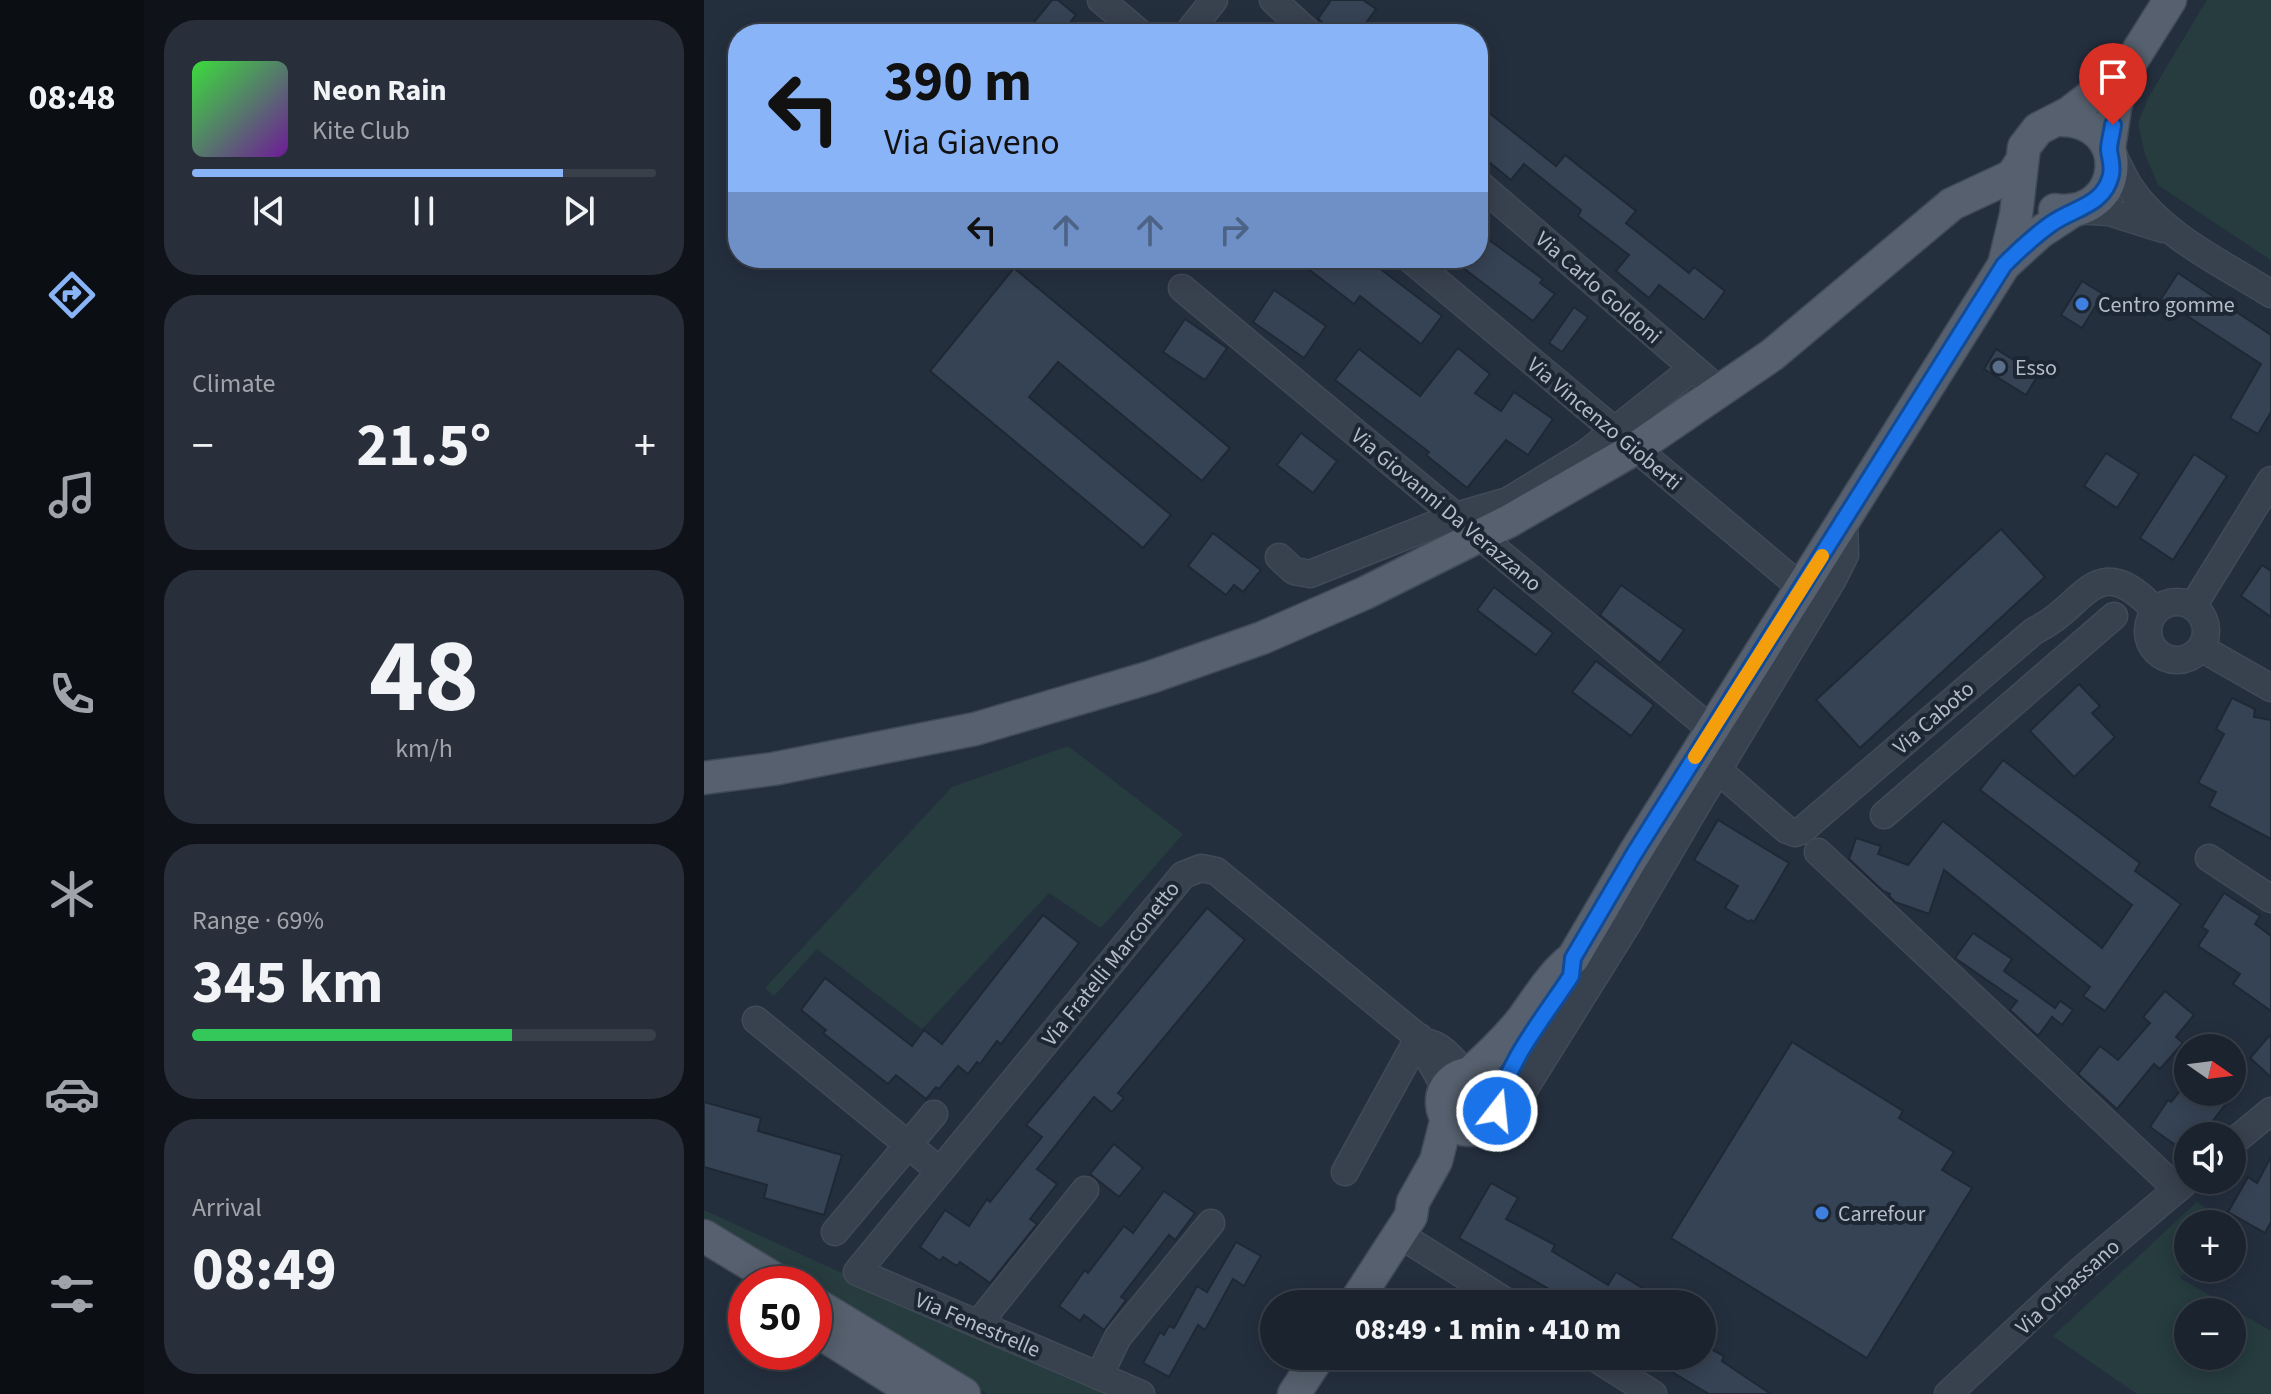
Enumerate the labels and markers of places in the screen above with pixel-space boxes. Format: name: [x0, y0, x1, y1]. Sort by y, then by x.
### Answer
pin: [2079, 43, 2147, 125]
place label: Centro gomme: [2098, 289, 2235, 321]
marker: Centro gomme: [2073, 295, 2091, 313]
place label: Esso: [2015, 352, 2057, 384]
marker: Esso: [1990, 358, 2008, 376]
place label: Carrefour: [1838, 1198, 1926, 1230]
marker: Carrefour: [1813, 1204, 1831, 1222]

